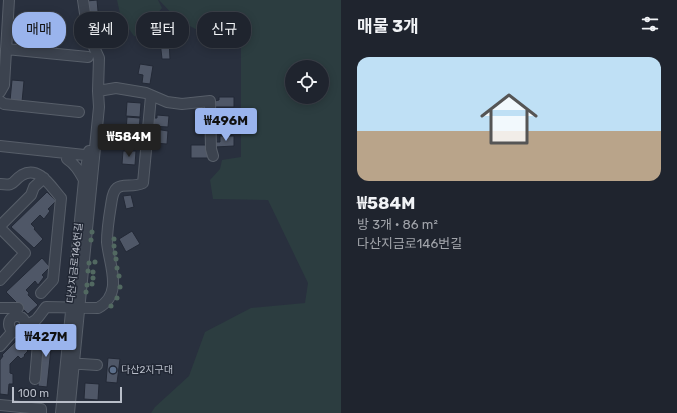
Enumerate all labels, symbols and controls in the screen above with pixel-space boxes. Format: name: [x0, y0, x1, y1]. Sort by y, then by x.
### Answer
chip: 매매: [12, 12, 66, 48]
chip: 월세: [74, 12, 128, 48]
chip: 필터: [136, 12, 189, 48]
chip: 신규: [197, 12, 251, 48]
icon: filters: [639, 13, 661, 35]
text: 매물 3개: [357, 16, 419, 36]
map controls: [285, 60, 329, 104]
button: locate: [285, 60, 329, 104]
icon: home: [473, 83, 545, 155]
pin: ₩496M: [198, 108, 254, 142]
text: ₩496M: [204, 113, 248, 128]
pin: ₩584M: [101, 124, 157, 158]
text: ₩584M: [107, 129, 151, 144]
text: ₩584M: [357, 193, 415, 213]
text: 방 3개 · 86 m²: [357, 217, 438, 232]
street label: 다산지금로146번길: [65, 222, 85, 304]
text: 다산지금로146번길: [357, 236, 462, 251]
pin: ₩427M: [18, 324, 74, 358]
text: ₩427M: [24, 329, 68, 344]
place label: 다산2지구대: [121, 364, 173, 376]
marker: 다산2지구대: [108, 365, 118, 375]
scale bar: [12, 385, 122, 404]
text: 100 m: [18, 387, 49, 400]

